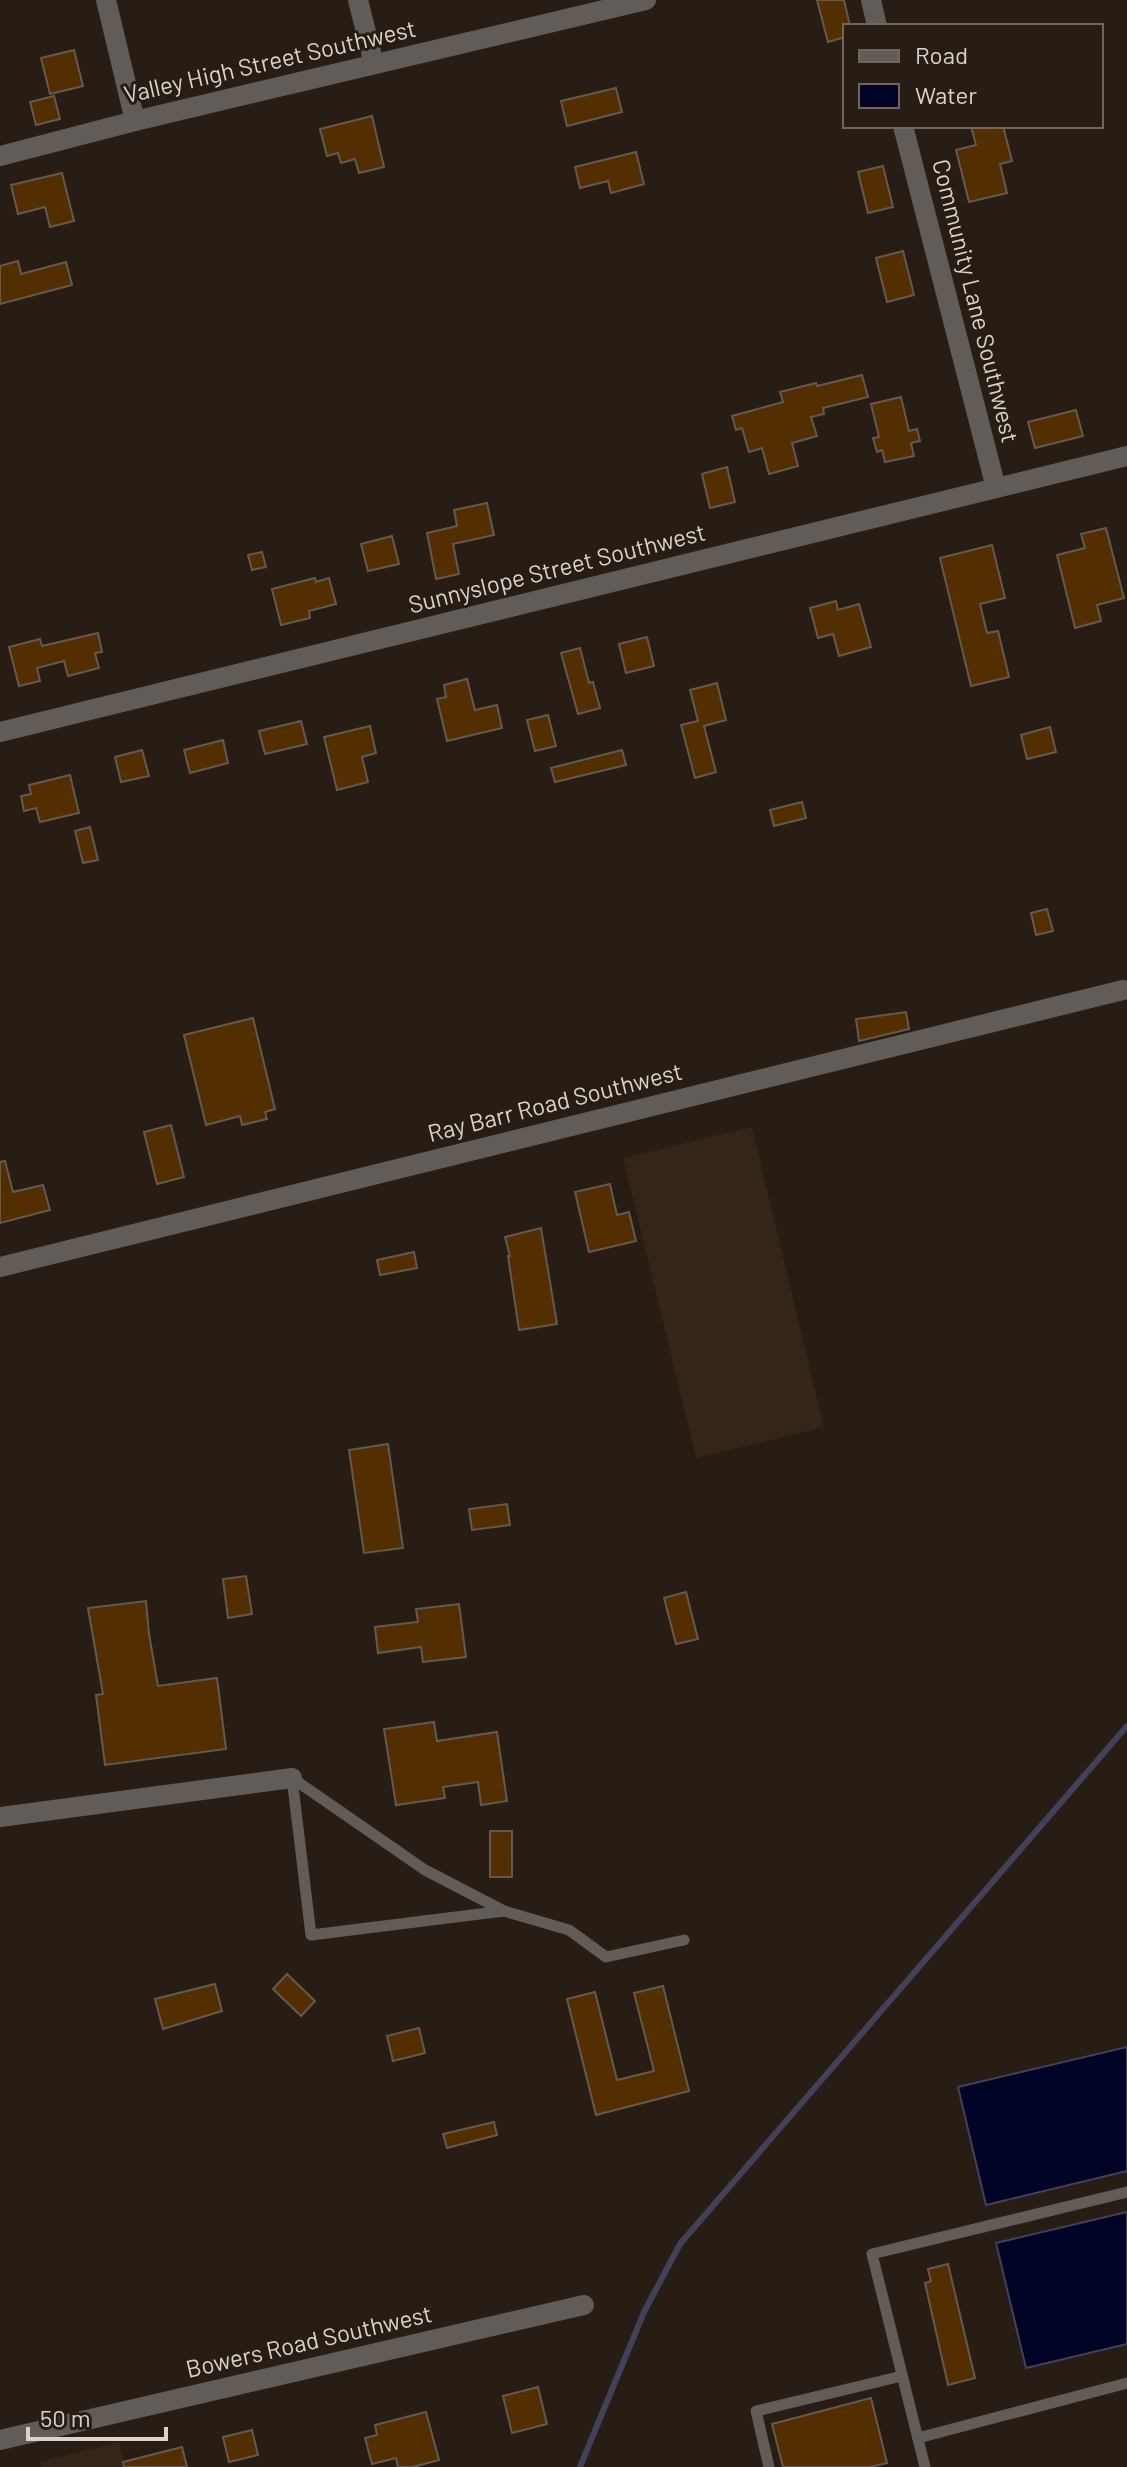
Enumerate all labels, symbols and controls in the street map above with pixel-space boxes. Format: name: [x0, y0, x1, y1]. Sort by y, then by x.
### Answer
street label: Valley High Street Southwest: [121, 13, 418, 108]
legend: [843, 24, 1103, 128]
text: Road: [915, 40, 968, 69]
text: Water: [915, 80, 977, 109]
street label: Community Lane Southwest: [927, 156, 1026, 445]
street label: Sunnyslope Street Southwest: [405, 517, 708, 619]
street label: Ray Barr Road Southwest: [424, 1056, 685, 1147]
street label: Bowers Road Southwest: [183, 2298, 434, 2383]
scale bar: [28, 2391, 166, 2441]
text: 50 m: [40, 2403, 91, 2432]

